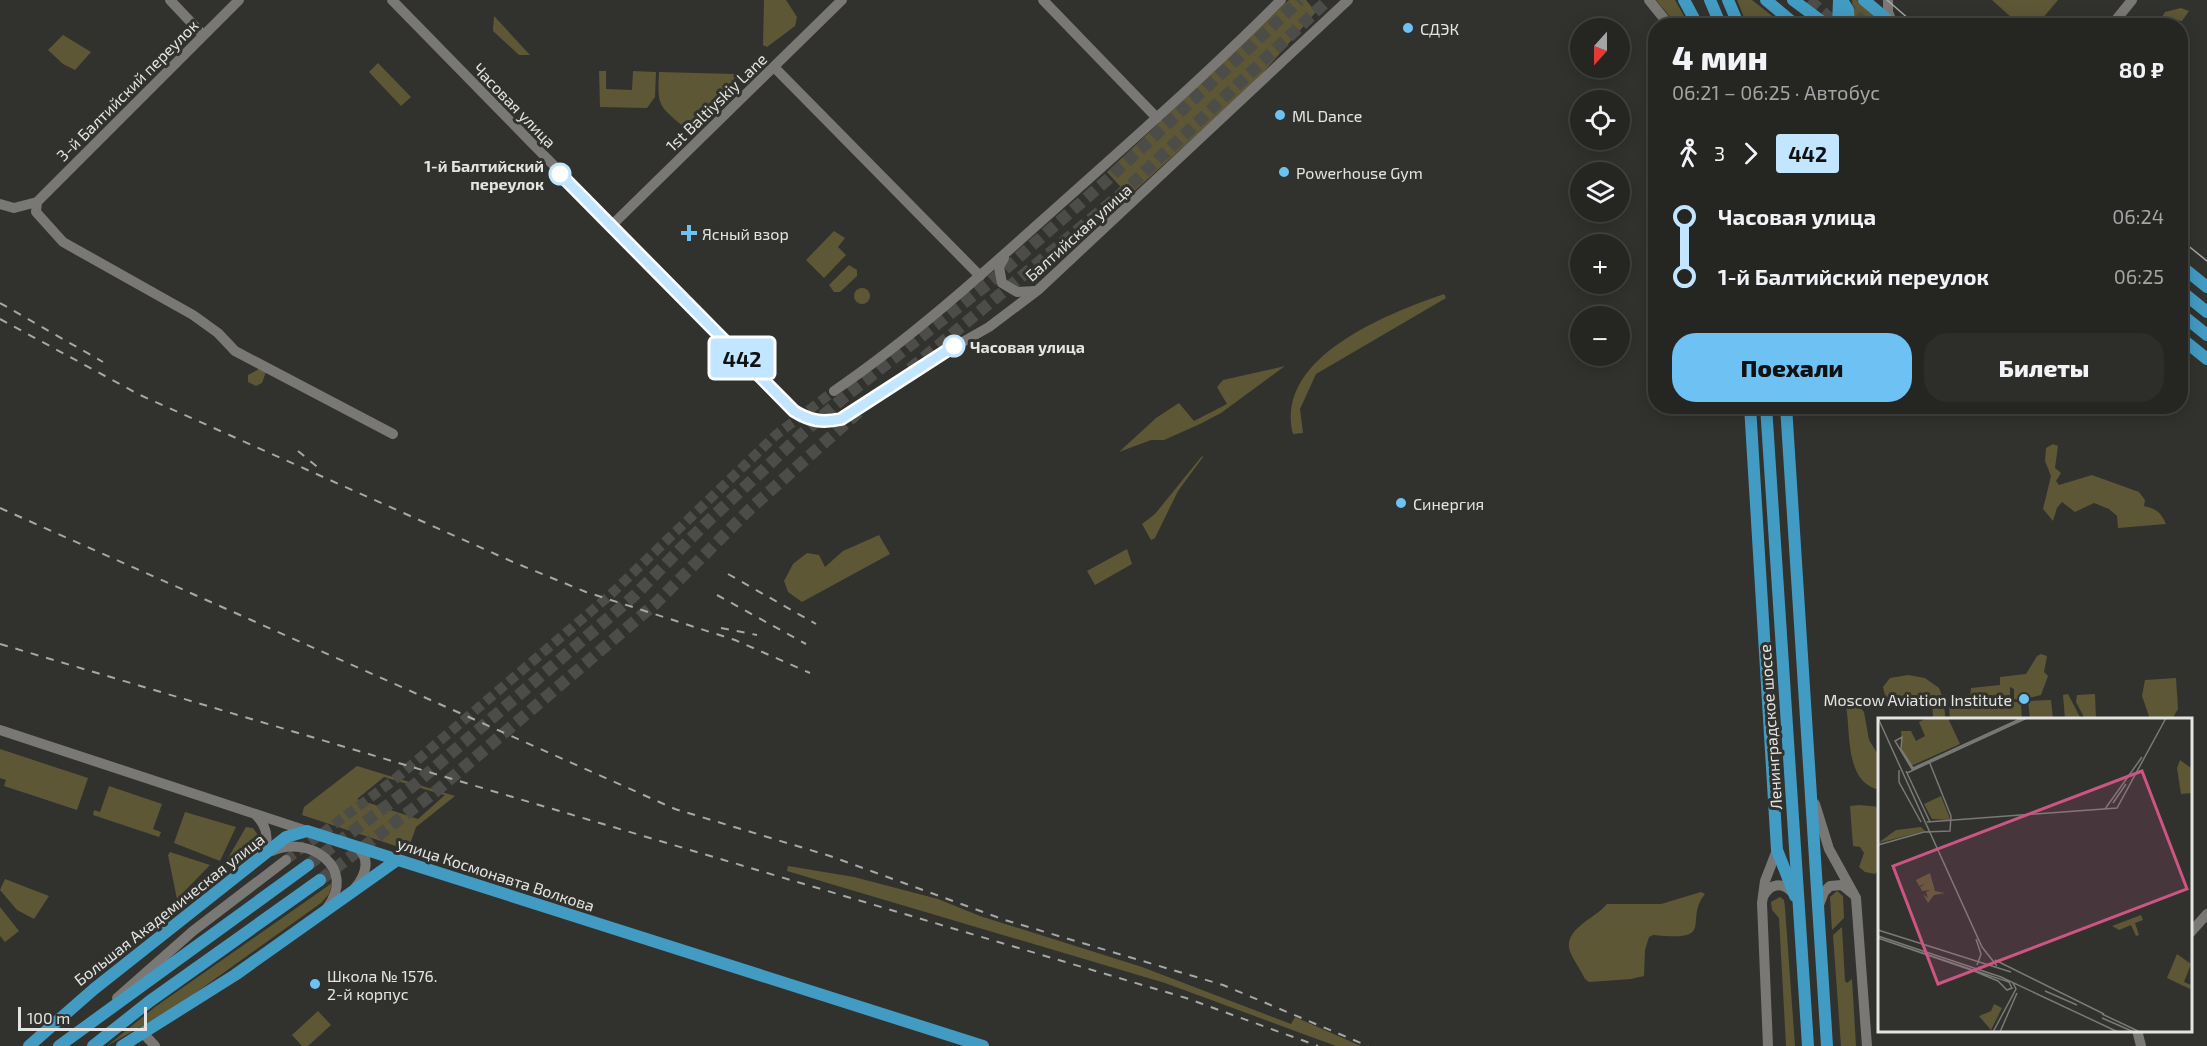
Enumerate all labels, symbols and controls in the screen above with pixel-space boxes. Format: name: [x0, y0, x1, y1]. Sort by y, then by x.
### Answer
street label: 3-й Балтийский переулок: [52, 15, 203, 165]
north arrow: [1570, 18, 1630, 78]
map controls: [1570, 18, 1630, 366]
place label: СДЭК: [1420, 19, 1459, 38]
marker: СДЭК: [1401, 21, 1415, 35]
text: 4 мин: [1672, 37, 1768, 77]
street label: 1st Baltiyskiy Lane: [662, 49, 770, 155]
text: 80 ₽: [2119, 56, 2164, 82]
street label: Часовая улица: [469, 59, 560, 152]
text: 06:21 – 06:25 · Автобус: [1672, 80, 1880, 104]
button: locate: [1570, 90, 1630, 150]
place label: ML Dance: [1292, 106, 1362, 125]
marker: ML Dance: [1273, 108, 1287, 122]
icon: walk: [1672, 137, 1705, 170]
icon: forward: [1734, 137, 1767, 170]
text: 3: [1714, 141, 1725, 165]
text: 442: [1788, 141, 1827, 166]
place label: 1-й Балтийский переулок: [424, 156, 544, 193]
button: layers: [1570, 162, 1630, 222]
marker: 1-й Балтийский переулок: [549, 163, 571, 185]
place label: Powerhouse Gym: [1296, 163, 1423, 182]
marker: Powerhouse Gym: [1277, 165, 1291, 179]
street label: Балтийская улица: [1021, 179, 1136, 285]
text: Часовая улица: [1718, 203, 1876, 229]
text: 06:24: [2112, 204, 2164, 228]
marker: Ясный взор: [680, 224, 698, 242]
place label: Ясный взор: [702, 224, 789, 243]
button: +: [1570, 234, 1630, 294]
text: 1-й Балтийский переулок: [1718, 263, 1989, 289]
text: 06:25: [2114, 264, 2164, 288]
button: −: [1570, 306, 1630, 366]
button: Поехали: [1672, 333, 1912, 402]
button: Билеты: [1924, 333, 2164, 402]
marker: Часовая улица: [943, 335, 965, 357]
place label: Часовая улица: [970, 337, 1085, 356]
line badge: 442: [708, 338, 777, 378]
text: 442: [723, 346, 761, 371]
place label: Синергия: [1413, 494, 1484, 513]
marker: Синергия: [1394, 496, 1408, 510]
street label: Ленинградское шоссе: [1755, 644, 1785, 810]
place label: Moscow Aviation Institute: [1824, 690, 2012, 709]
marker: Moscow Aviation Institute: [2017, 692, 2031, 706]
inset map: [1878, 718, 2192, 1031]
street label: Большая Академическая улица: [70, 829, 268, 990]
street label: улица Космонавта Волкова: [395, 833, 597, 916]
place label: Школа № 1576. 2-й корпус: [327, 966, 437, 1004]
marker: Школа № 1576. 2-й корпус: [308, 977, 322, 991]
scale bar: [18, 1004, 147, 1032]
text: 100 m: [27, 1008, 70, 1027]

